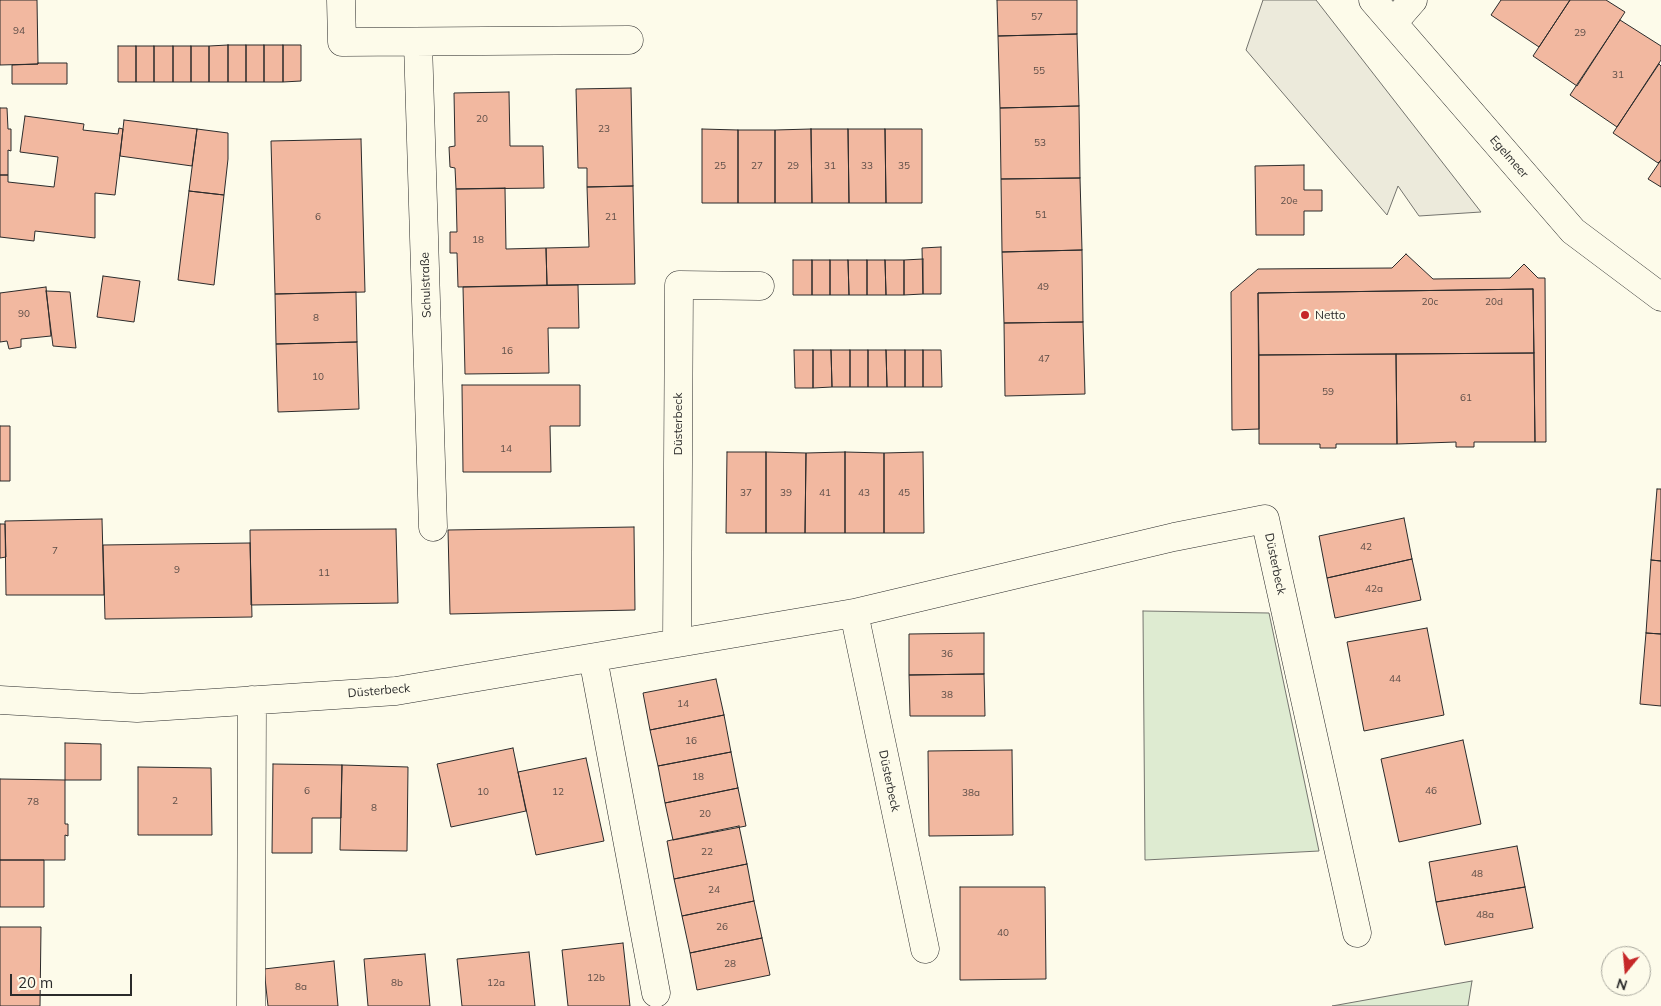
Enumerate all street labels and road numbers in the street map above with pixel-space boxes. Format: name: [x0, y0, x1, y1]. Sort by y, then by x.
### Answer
street label: Egelmeer: [1487, 133, 1531, 181]
street label: Schulstraße: [418, 252, 434, 318]
street label: Düsterbeck: [671, 393, 685, 455]
street label: Düsterbeck: [1261, 532, 1289, 596]
street label: Düsterbeck: [347, 681, 411, 701]
street label: Düsterbeck: [875, 749, 903, 813]

